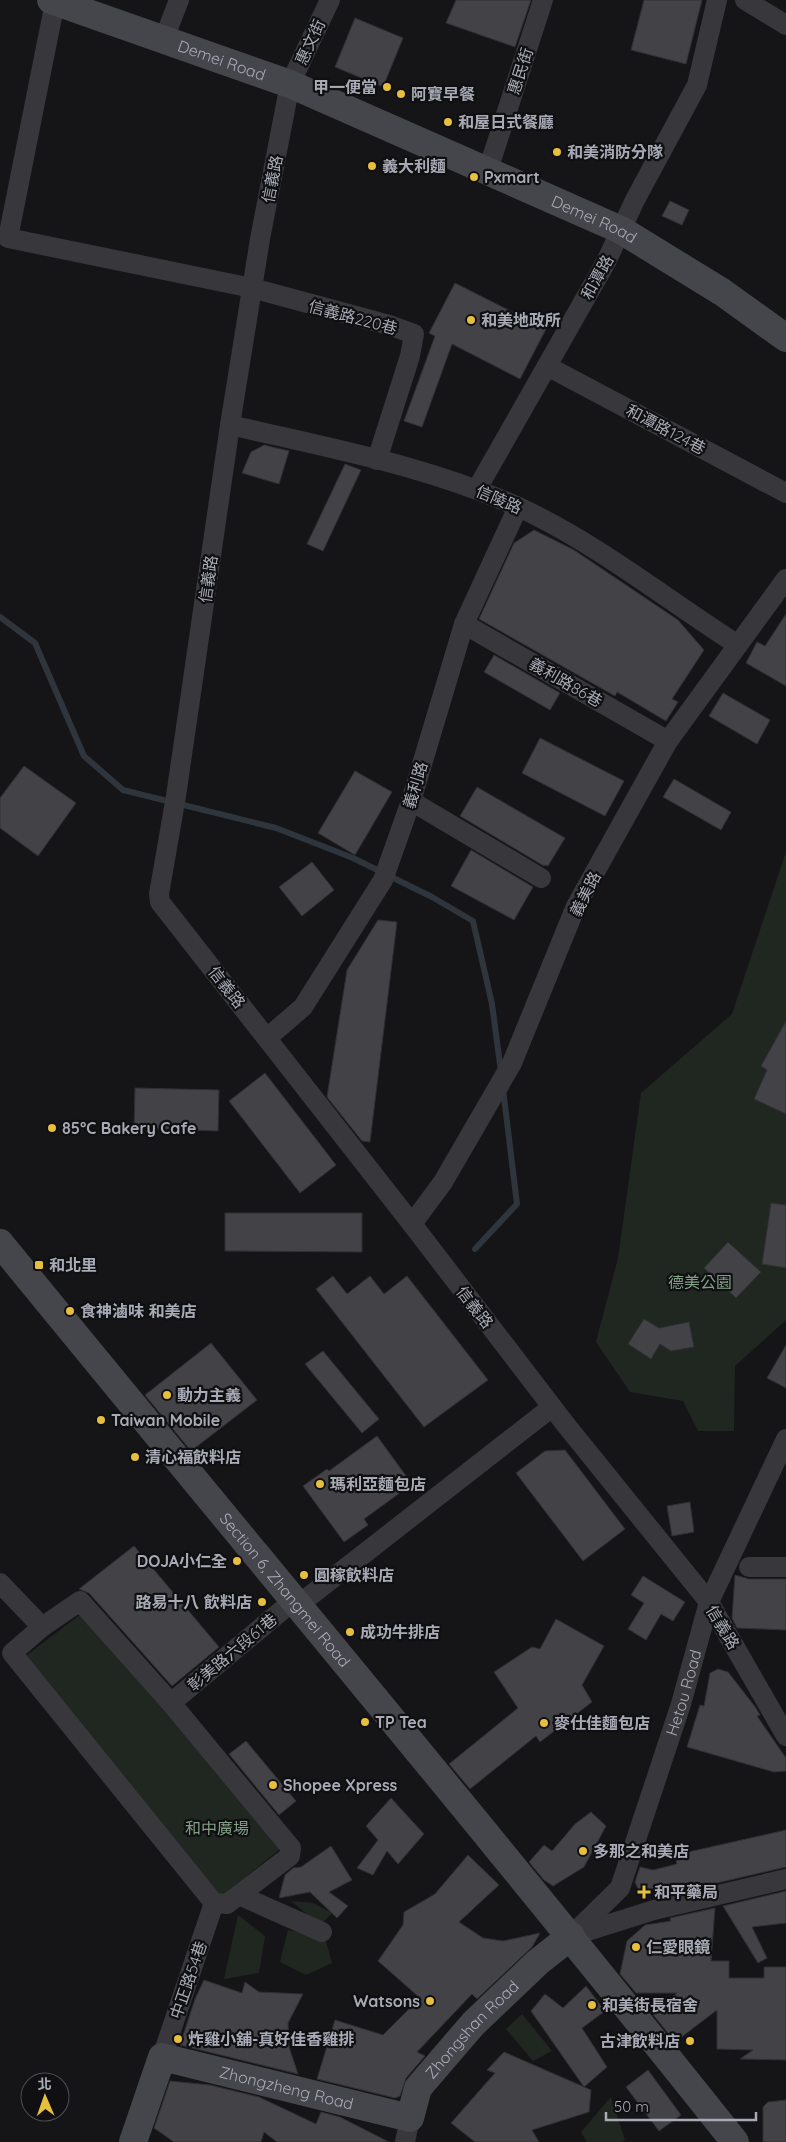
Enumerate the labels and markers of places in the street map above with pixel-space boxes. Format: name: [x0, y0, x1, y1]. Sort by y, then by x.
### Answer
place label: 甲一便當: [313, 77, 377, 97]
marker: 甲一便當: [381, 81, 393, 93]
place label: 阿寶早餐: [411, 84, 475, 104]
marker: 阿寶早餐: [395, 88, 407, 100]
place label: 和屋日式餐廳: [458, 112, 554, 132]
marker: 和屋日式餐廳: [442, 116, 454, 128]
place label: 和美消防分隊: [567, 142, 663, 162]
marker: 和美消防分隊: [551, 146, 563, 158]
place label: 義大利麵: [382, 156, 446, 176]
marker: 義大利麵: [366, 160, 378, 172]
place label: Pxmart: [484, 167, 540, 187]
marker: Pxmart: [468, 171, 480, 183]
place label: 和美地政所: [481, 310, 561, 330]
marker: 和美地政所: [465, 314, 477, 326]
place label: 85°C Bakery Cafe: [62, 1118, 196, 1138]
marker: 85°C Bakery Cafe: [46, 1122, 58, 1134]
place label: 和北里: [49, 1255, 97, 1275]
marker: 和北里: [33, 1259, 45, 1271]
place label: 食神滷味 和美店: [80, 1301, 196, 1321]
marker: 食神滷味 和美店: [64, 1305, 76, 1317]
place label: 動力主義: [177, 1385, 241, 1405]
marker: 動力主義: [161, 1389, 173, 1401]
place label: Taiwan Mobile: [111, 1410, 220, 1430]
marker: Taiwan Mobile: [95, 1414, 107, 1426]
place label: 清心福飲料店: [145, 1447, 241, 1467]
marker: 清心福飲料店: [129, 1451, 141, 1463]
place label: 瑪利亞麵包店: [330, 1474, 426, 1494]
marker: 瑪利亞麵包店: [314, 1478, 326, 1490]
place label: DOJA小仁全: [137, 1551, 227, 1571]
marker: DOJA小仁全: [231, 1555, 243, 1567]
place label: 圓稼飲料店: [314, 1565, 394, 1585]
marker: 圓稼飲料店: [298, 1569, 310, 1581]
place label: 路易十八 飲料店: [136, 1592, 252, 1612]
marker: 路易十八 飲料店: [256, 1596, 268, 1608]
place label: 成功牛排店: [360, 1622, 440, 1642]
marker: 成功牛排店: [344, 1626, 356, 1638]
place label: TP Tea: [375, 1712, 427, 1732]
place label: 麥仕佳麵包店: [554, 1713, 650, 1733]
marker: TP Tea: [359, 1716, 371, 1728]
marker: 麥仕佳麵包店: [538, 1717, 550, 1729]
place label: Shopee Xpress: [283, 1775, 398, 1795]
marker: Shopee Xpress: [267, 1779, 279, 1791]
place label: 多那之和美店: [593, 1841, 689, 1861]
marker: 多那之和美店: [577, 1845, 589, 1857]
place label: 和平藥局: [654, 1882, 718, 1902]
marker: 和平藥局: [638, 1886, 650, 1898]
place label: 仁愛眼鏡: [646, 1937, 710, 1957]
marker: 仁愛眼鏡: [630, 1941, 642, 1953]
place label: Watsons: [353, 1991, 420, 2011]
marker: Watsons: [424, 1995, 436, 2007]
place label: 和美街長宿舍: [602, 1995, 698, 2015]
marker: 和美街長宿舍: [586, 1999, 598, 2011]
place label: 炸雞小舖-真好佳香雞排: [188, 2029, 354, 2049]
place label: 古津飲料店: [600, 2031, 680, 2051]
marker: 炸雞小舖-真好佳香雞排: [172, 2033, 184, 2045]
marker: 古津飲料店: [684, 2035, 696, 2047]

